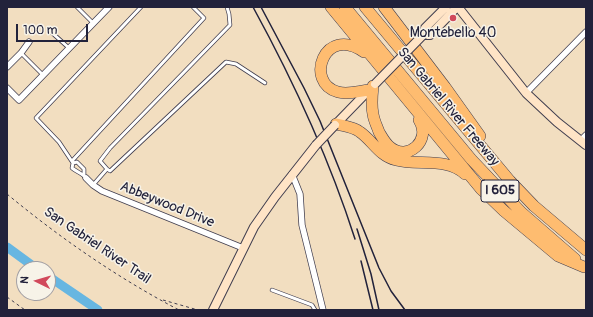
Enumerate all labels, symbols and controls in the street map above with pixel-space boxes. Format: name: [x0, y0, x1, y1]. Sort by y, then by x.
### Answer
marker: Montebello 40: [448, 13, 458, 23]
scale bar: [18, 16, 90, 42]
text: 100 m: [23, 23, 57, 38]
place label: Montebello 40: [410, 25, 496, 41]
street label: San Gabriel River Freeway: [393, 44, 503, 170]
street label: Abbeywood Drive: [117, 178, 217, 232]
road number: I 605: [481, 180, 519, 202]
street label: San Gabriel River Trail: [40, 204, 154, 288]
north arrow: [16, 261, 56, 301]
text: N: [18, 276, 31, 284]

